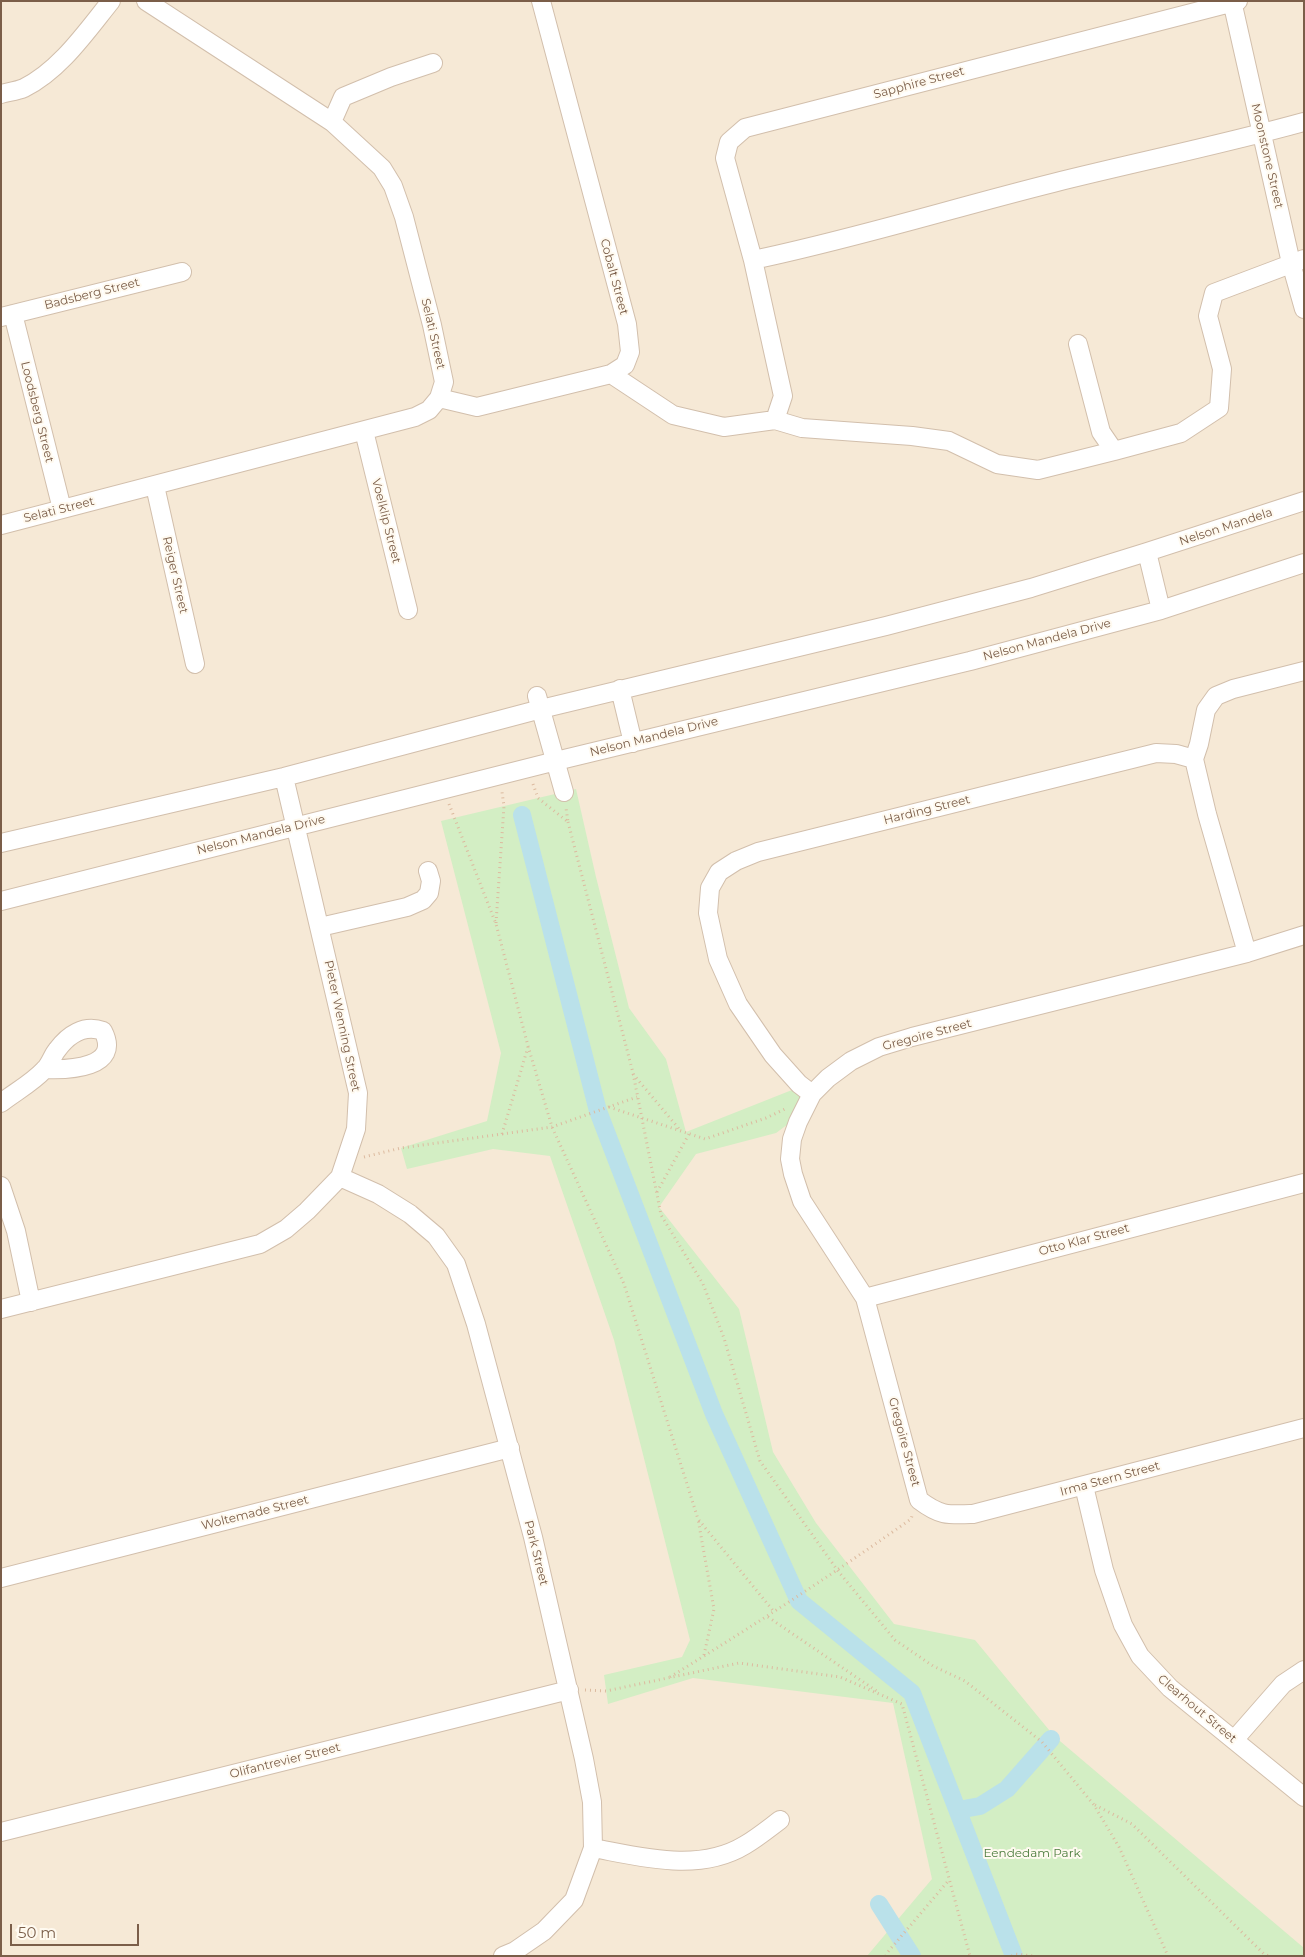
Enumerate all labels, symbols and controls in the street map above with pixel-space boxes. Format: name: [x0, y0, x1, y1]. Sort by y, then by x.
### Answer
street label: Sapphire Street: [872, 64, 966, 102]
street label: Moonstone Street: [1248, 102, 1286, 210]
street label: Cobalt Street: [597, 237, 631, 317]
street label: Badsberg Street: [43, 275, 141, 313]
street label: Selati Street: [418, 297, 448, 371]
street label: Loodsberg Street: [17, 360, 57, 464]
street label: Voelklip Street: [369, 477, 403, 565]
street label: Selati Street: [22, 494, 96, 526]
street label: Nelson Mandela: [1178, 505, 1274, 549]
street label: Reiger Street: [159, 535, 191, 615]
street label: Nelson Mandela Drive: [981, 616, 1113, 664]
street label: Nelson Mandela Drive: [588, 714, 720, 760]
street label: Harding Street: [882, 792, 972, 828]
street label: Nelson Mandela Drive: [195, 812, 327, 858]
street label: Pieter Wenning Street: [321, 959, 363, 1093]
street label: Gregoire Street: [881, 1016, 973, 1054]
street label: Otto Klar Street: [1037, 1221, 1131, 1259]
street label: Gregoire Street: [885, 1396, 923, 1488]
street label: Irma Stern Street: [1058, 1459, 1162, 1499]
street label: Woltemade Street: [200, 1493, 310, 1533]
street label: Park Street: [521, 1519, 551, 1587]
street label: Clearhout Street: [1155, 1672, 1239, 1746]
street label: Olifantrevier Street: [228, 1740, 342, 1782]
park label: Eendedam Park: [983, 1846, 1081, 1860]
scale bar: [12, 1914, 141, 1946]
text: 50 m: [18, 1923, 56, 1942]

